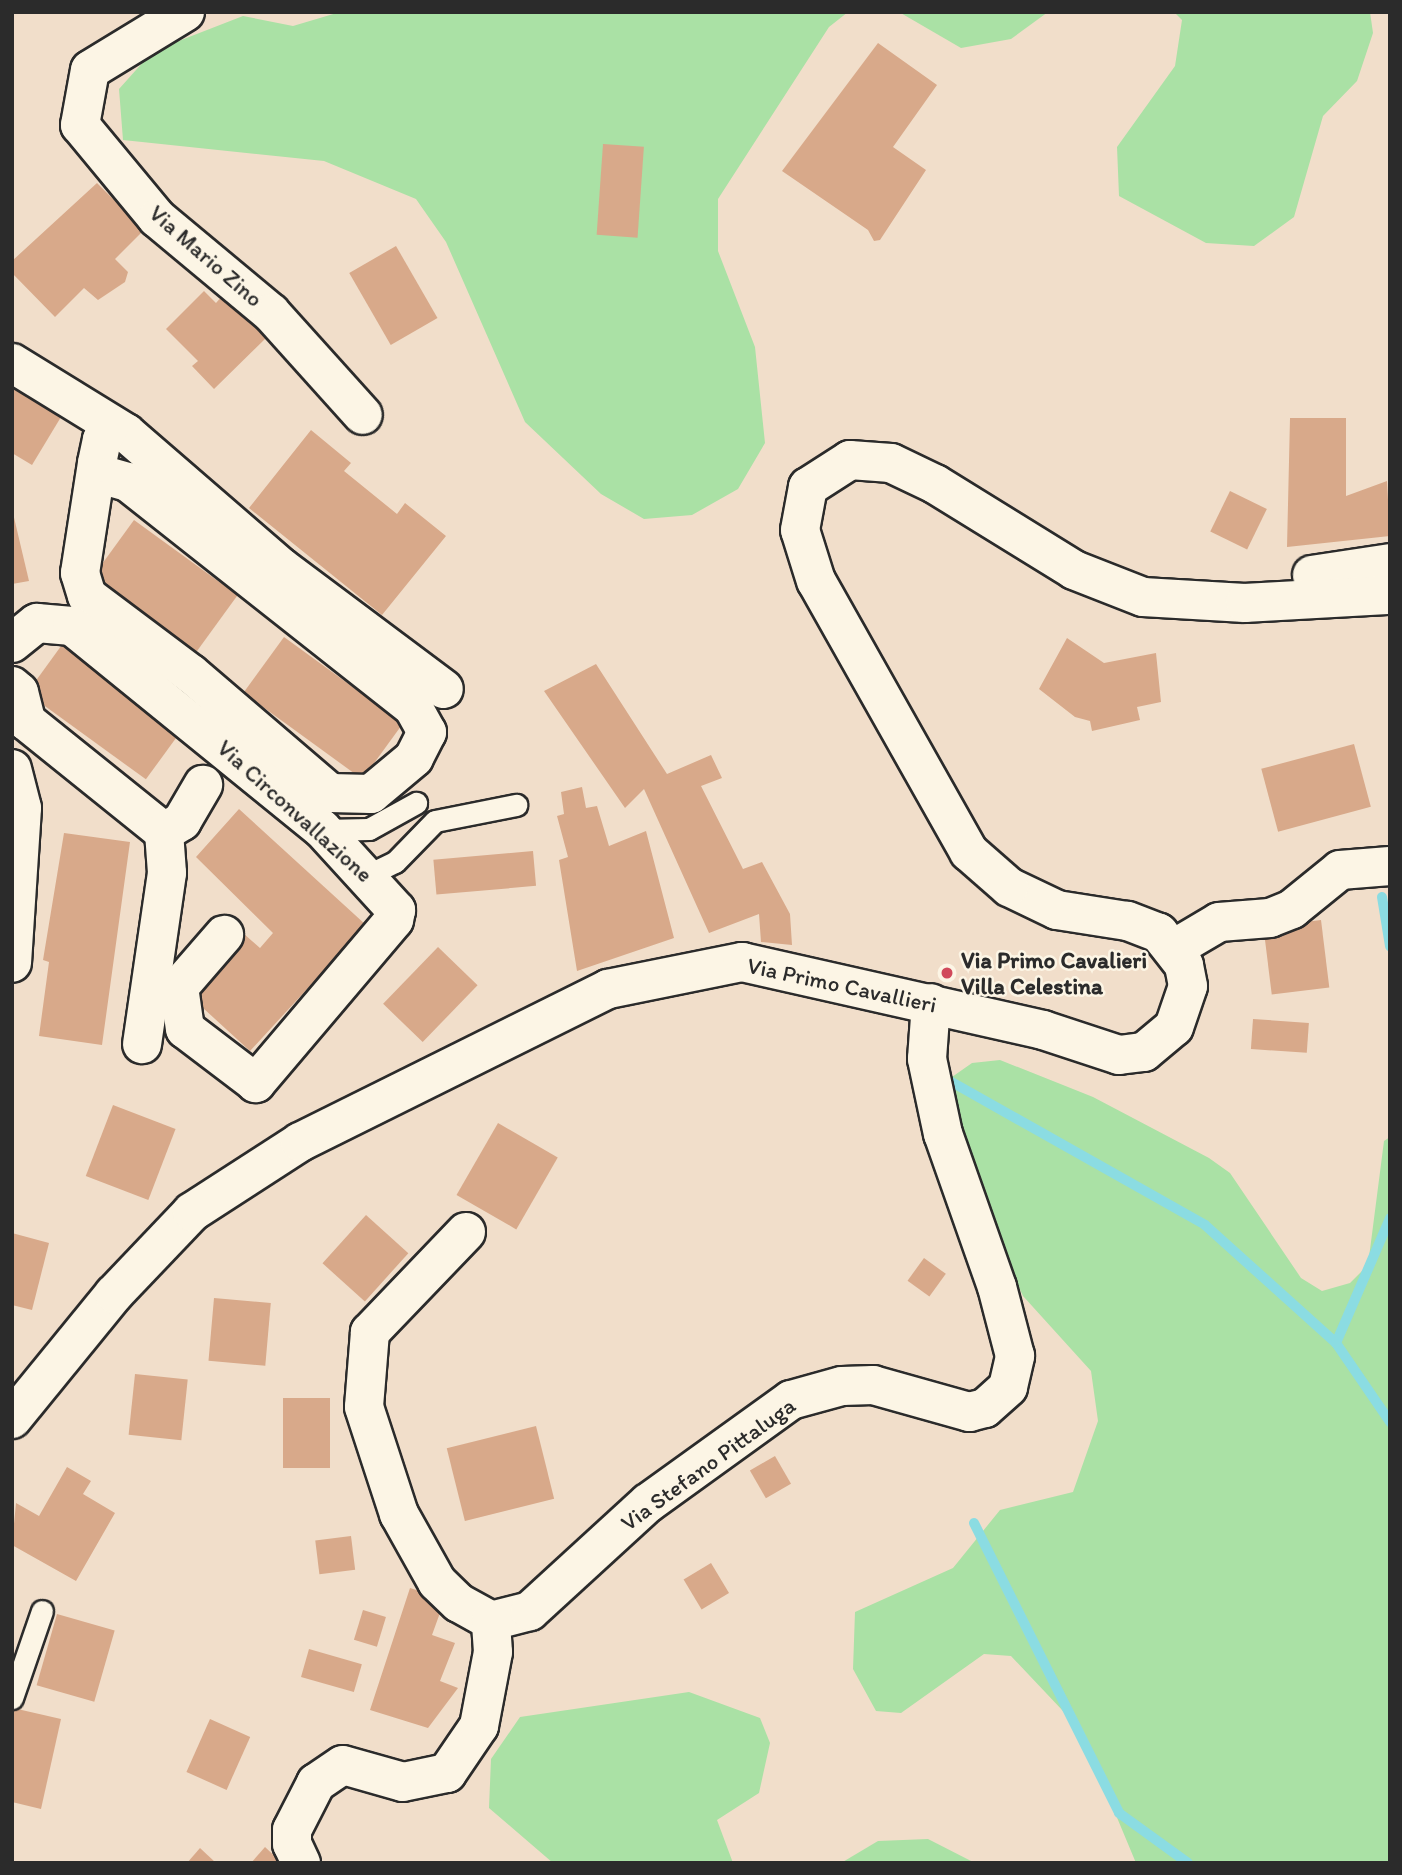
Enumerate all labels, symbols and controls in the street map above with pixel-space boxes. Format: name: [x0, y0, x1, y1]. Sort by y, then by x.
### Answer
street label: Via Mario Zino: [144, 199, 268, 313]
street label: Via Circonvallazione: [211, 734, 379, 888]
place label: Via Primo Cavalieri Villa Celestina: [961, 946, 1147, 1000]
street label: Via Primo Cavallieri: [745, 951, 939, 1019]
marker: Via Primo Cavalieri Villa Celestina: [939, 965, 955, 981]
street label: Via Stefano Pittaluga: [616, 1392, 800, 1536]

